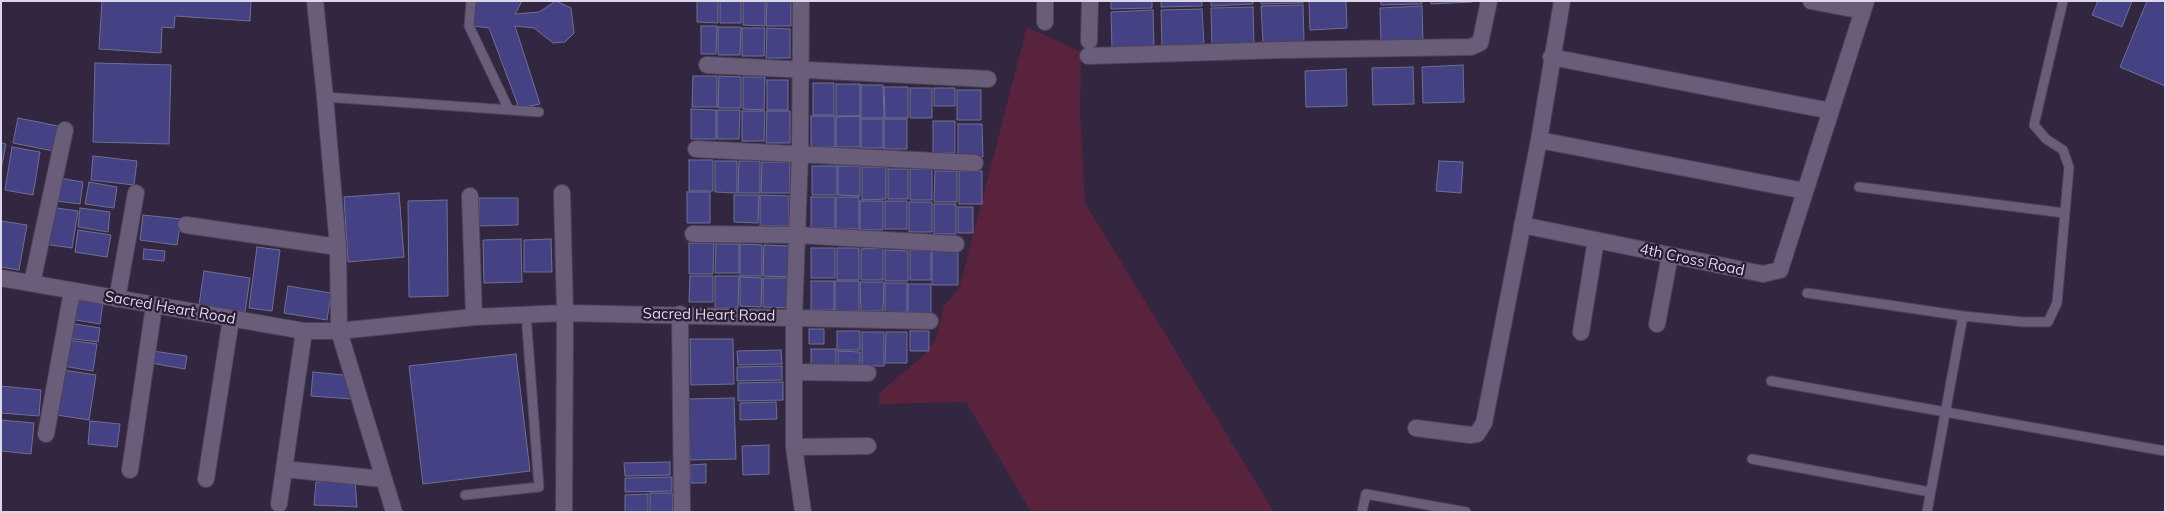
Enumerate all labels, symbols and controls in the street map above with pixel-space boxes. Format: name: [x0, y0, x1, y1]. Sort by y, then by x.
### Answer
street label: 4th Cross Road: [1638, 240, 1746, 280]
street label: Sacred Heart Road: [103, 288, 237, 328]
street label: Sacred Heart Road: [643, 305, 775, 325]

